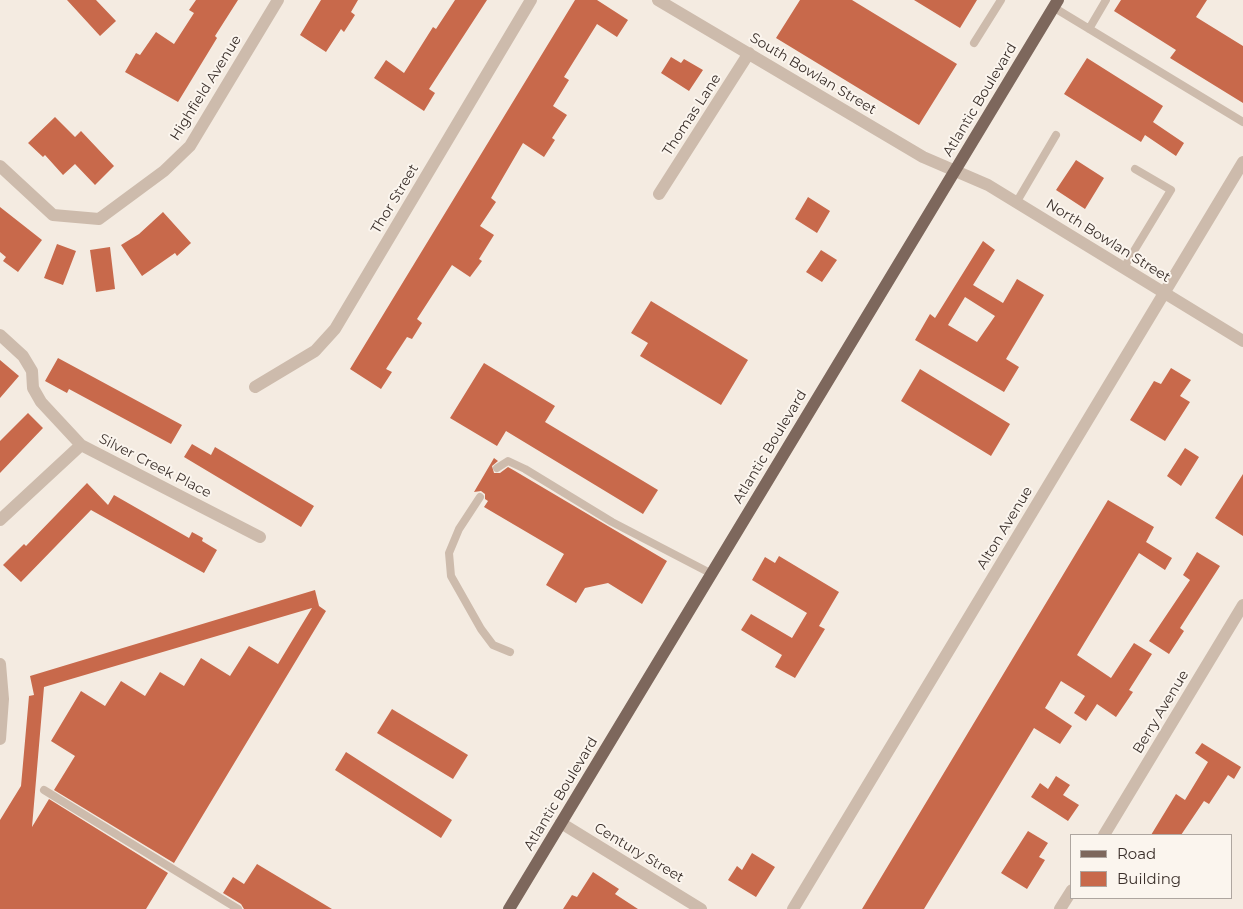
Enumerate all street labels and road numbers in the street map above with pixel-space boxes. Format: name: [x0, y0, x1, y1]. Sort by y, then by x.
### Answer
street label: South Bowlan Street: [747, 30, 879, 118]
street label: Highfield Avenue: [167, 32, 245, 144]
street label: Atlantic Boulevard: [939, 40, 1021, 160]
street label: Thomas Lane: [659, 71, 725, 159]
street label: Thor Street: [368, 161, 422, 237]
street label: North Bowlan Street: [1043, 196, 1173, 286]
street label: Atlantic Boulevard: [729, 387, 811, 507]
street label: Silver Creek Place: [96, 430, 214, 502]
street label: Alton Avenue: [974, 483, 1036, 573]
street label: Berry Avenue: [1130, 667, 1192, 757]
street label: Atlantic Boulevard: [520, 734, 602, 854]
street label: Century Street: [591, 820, 687, 886]

